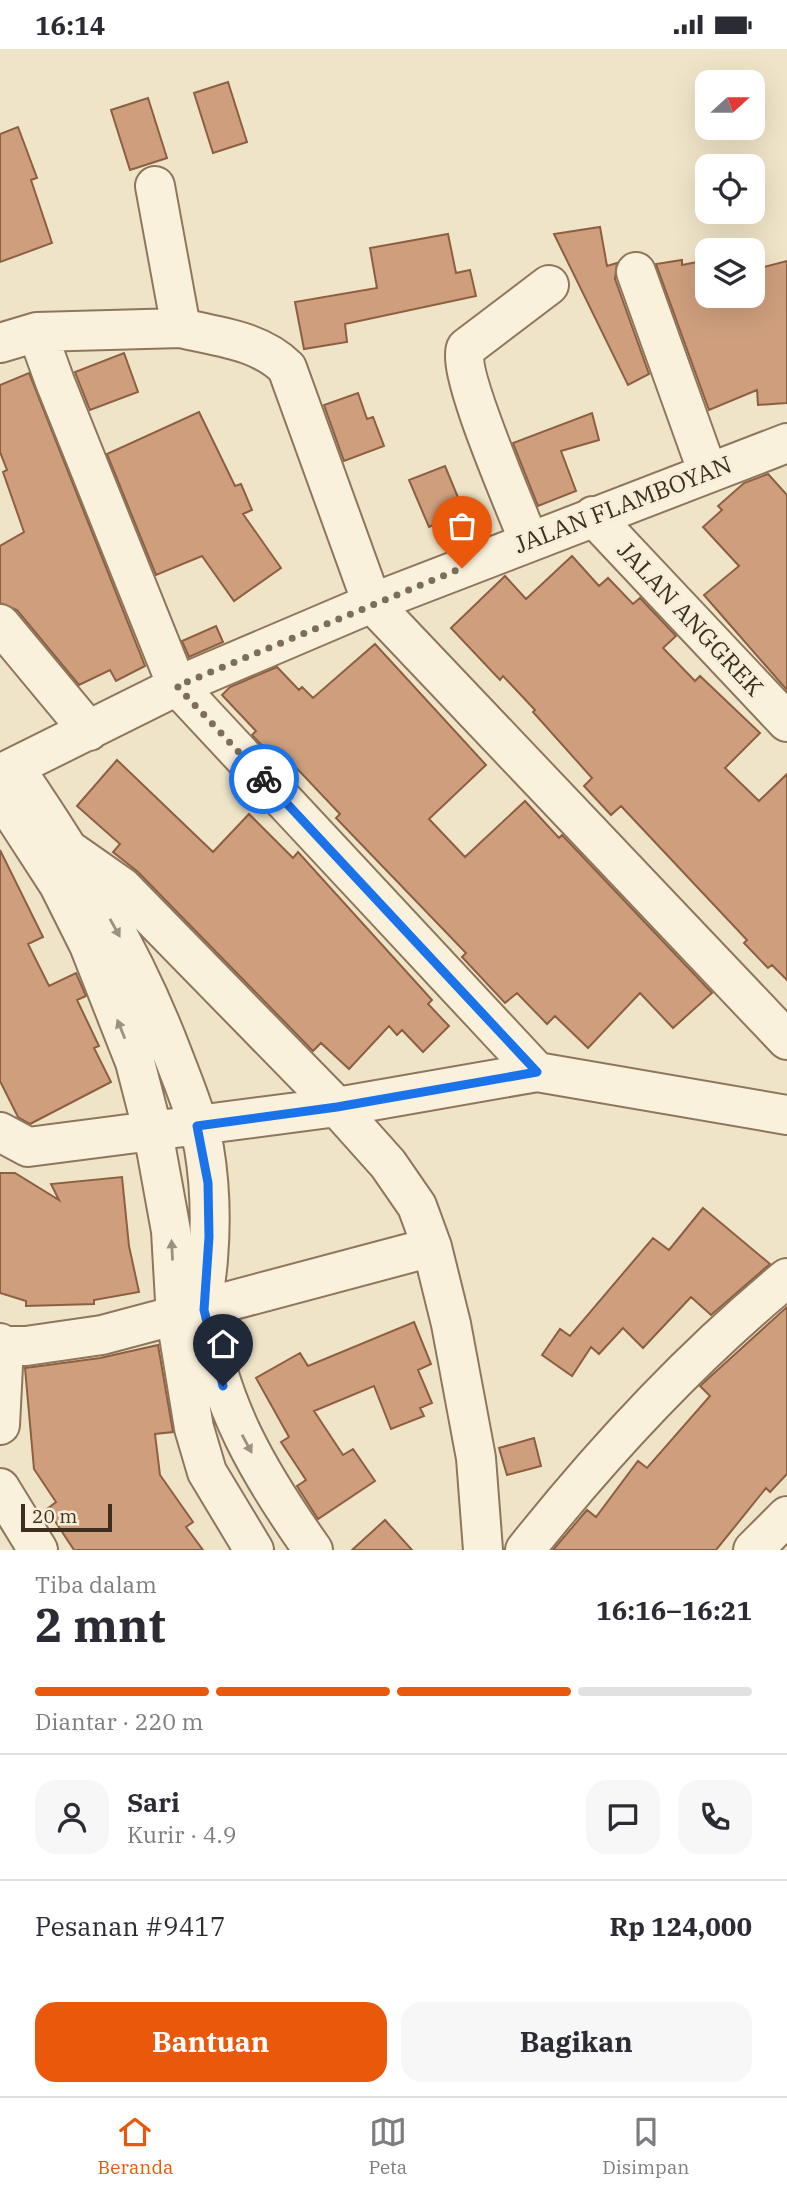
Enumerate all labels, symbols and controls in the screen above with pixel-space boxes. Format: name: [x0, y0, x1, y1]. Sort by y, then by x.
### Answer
text: 16:14: [35, 8, 105, 42]
north arrow: [695, 70, 765, 140]
map controls: [695, 70, 765, 308]
button: locate: [695, 154, 765, 224]
button: layers: [695, 238, 765, 308]
street label: JALAN FLAMBOYAN: [509, 448, 736, 560]
pin: [432, 496, 492, 568]
icon: bag: [443, 507, 481, 545]
street label: JALAN ANGGREK: [611, 534, 771, 703]
courier: [229, 744, 299, 814]
icon: bike: [245, 760, 283, 798]
one-way arrow: [109, 919, 121, 938]
one-way arrow: [116, 1018, 127, 1039]
one-way arrow: [167, 1238, 178, 1260]
pin: [193, 1314, 253, 1386]
icon: home: [204, 1325, 242, 1363]
one-way arrow: [241, 1434, 253, 1454]
scale bar: [21, 1501, 112, 1533]
text: 20 m: [32, 1504, 77, 1528]
text: Tiba dalam: [35, 1569, 157, 1599]
text: 16:16–16:21: [596, 1593, 752, 1627]
text: 2 mnt: [35, 1595, 166, 1655]
text: Diantar · 220 m: [35, 1706, 203, 1736]
button: person: [35, 1780, 109, 1854]
button: chat: [586, 1780, 660, 1854]
button: phone: [678, 1780, 752, 1854]
text: Sari: [127, 1785, 180, 1819]
text: Kurir · 4.9: [127, 1819, 236, 1849]
text: Pesanan #9417: [35, 1909, 225, 1943]
text: Rp 124,000: [609, 1909, 752, 1943]
button: Bantuan: [35, 2002, 387, 2082]
button: Bagikan: [401, 2002, 752, 2082]
tab: Beranda: [98, 2113, 173, 2179]
tab: Peta: [368, 2113, 407, 2179]
tab: Disimpan: [602, 2113, 689, 2179]

